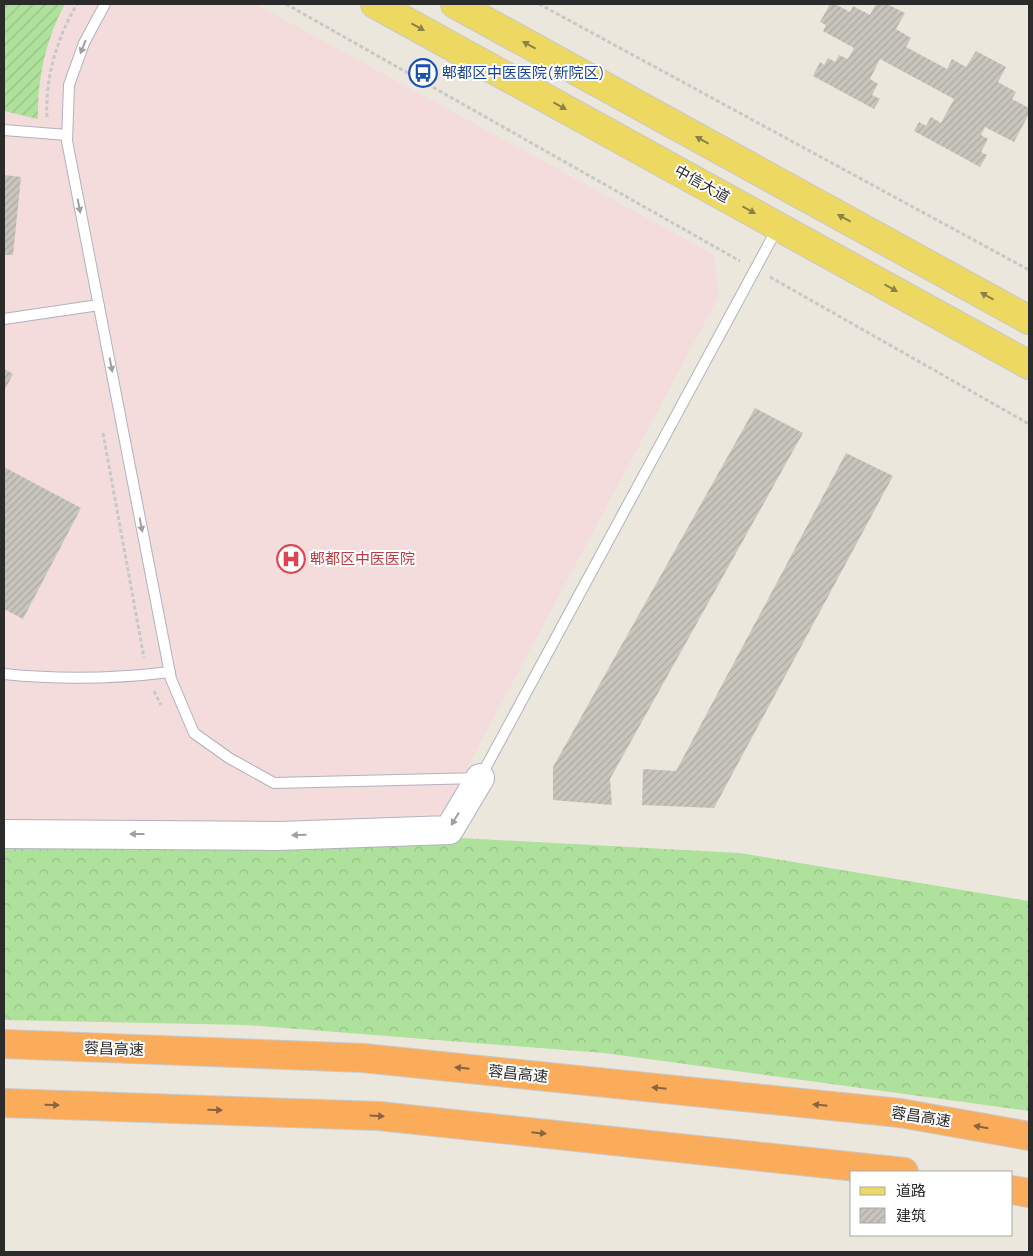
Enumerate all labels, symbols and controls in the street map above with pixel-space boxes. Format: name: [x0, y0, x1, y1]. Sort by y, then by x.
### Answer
one-way arrow: [411, 23, 425, 32]
one-way arrow: [79, 40, 87, 55]
one-way arrow: [522, 40, 535, 49]
bus stop icon: 郫都区中医医院(新院区): [408, 58, 438, 88]
place label: 郫都区中医医院(新院区): [442, 62, 605, 83]
one-way arrow: [553, 102, 568, 110]
one-way arrow: [694, 136, 709, 144]
street label: 中信大道: [671, 160, 734, 207]
one-way arrow: [76, 198, 84, 214]
one-way arrow: [741, 206, 756, 214]
one-way arrow: [837, 214, 851, 222]
one-way arrow: [884, 284, 898, 292]
one-way arrow: [980, 292, 993, 301]
one-way arrow: [107, 358, 115, 374]
one-way arrow: [138, 517, 146, 533]
hospital icon: 郫都区中医医院: [276, 544, 306, 574]
place label: 郫都区中医医院: [310, 548, 415, 569]
one-way arrow: [451, 813, 460, 826]
one-way arrow: [128, 830, 144, 838]
one-way arrow: [291, 831, 307, 839]
street label: 蓉昌高速: [84, 1037, 144, 1060]
street label: 蓉昌高速: [487, 1060, 549, 1087]
one-way arrow: [454, 1064, 470, 1072]
one-way arrow: [650, 1084, 666, 1092]
one-way arrow: [45, 1101, 61, 1109]
one-way arrow: [812, 1101, 828, 1109]
street label: 蓉昌高速: [890, 1101, 952, 1132]
one-way arrow: [207, 1107, 223, 1115]
one-way arrow: [370, 1113, 386, 1121]
one-way arrow: [973, 1123, 989, 1131]
one-way arrow: [531, 1129, 547, 1137]
legend: [850, 1171, 1013, 1236]
text: 道路: [896, 1180, 926, 1201]
text: 建筑: [896, 1205, 926, 1226]

